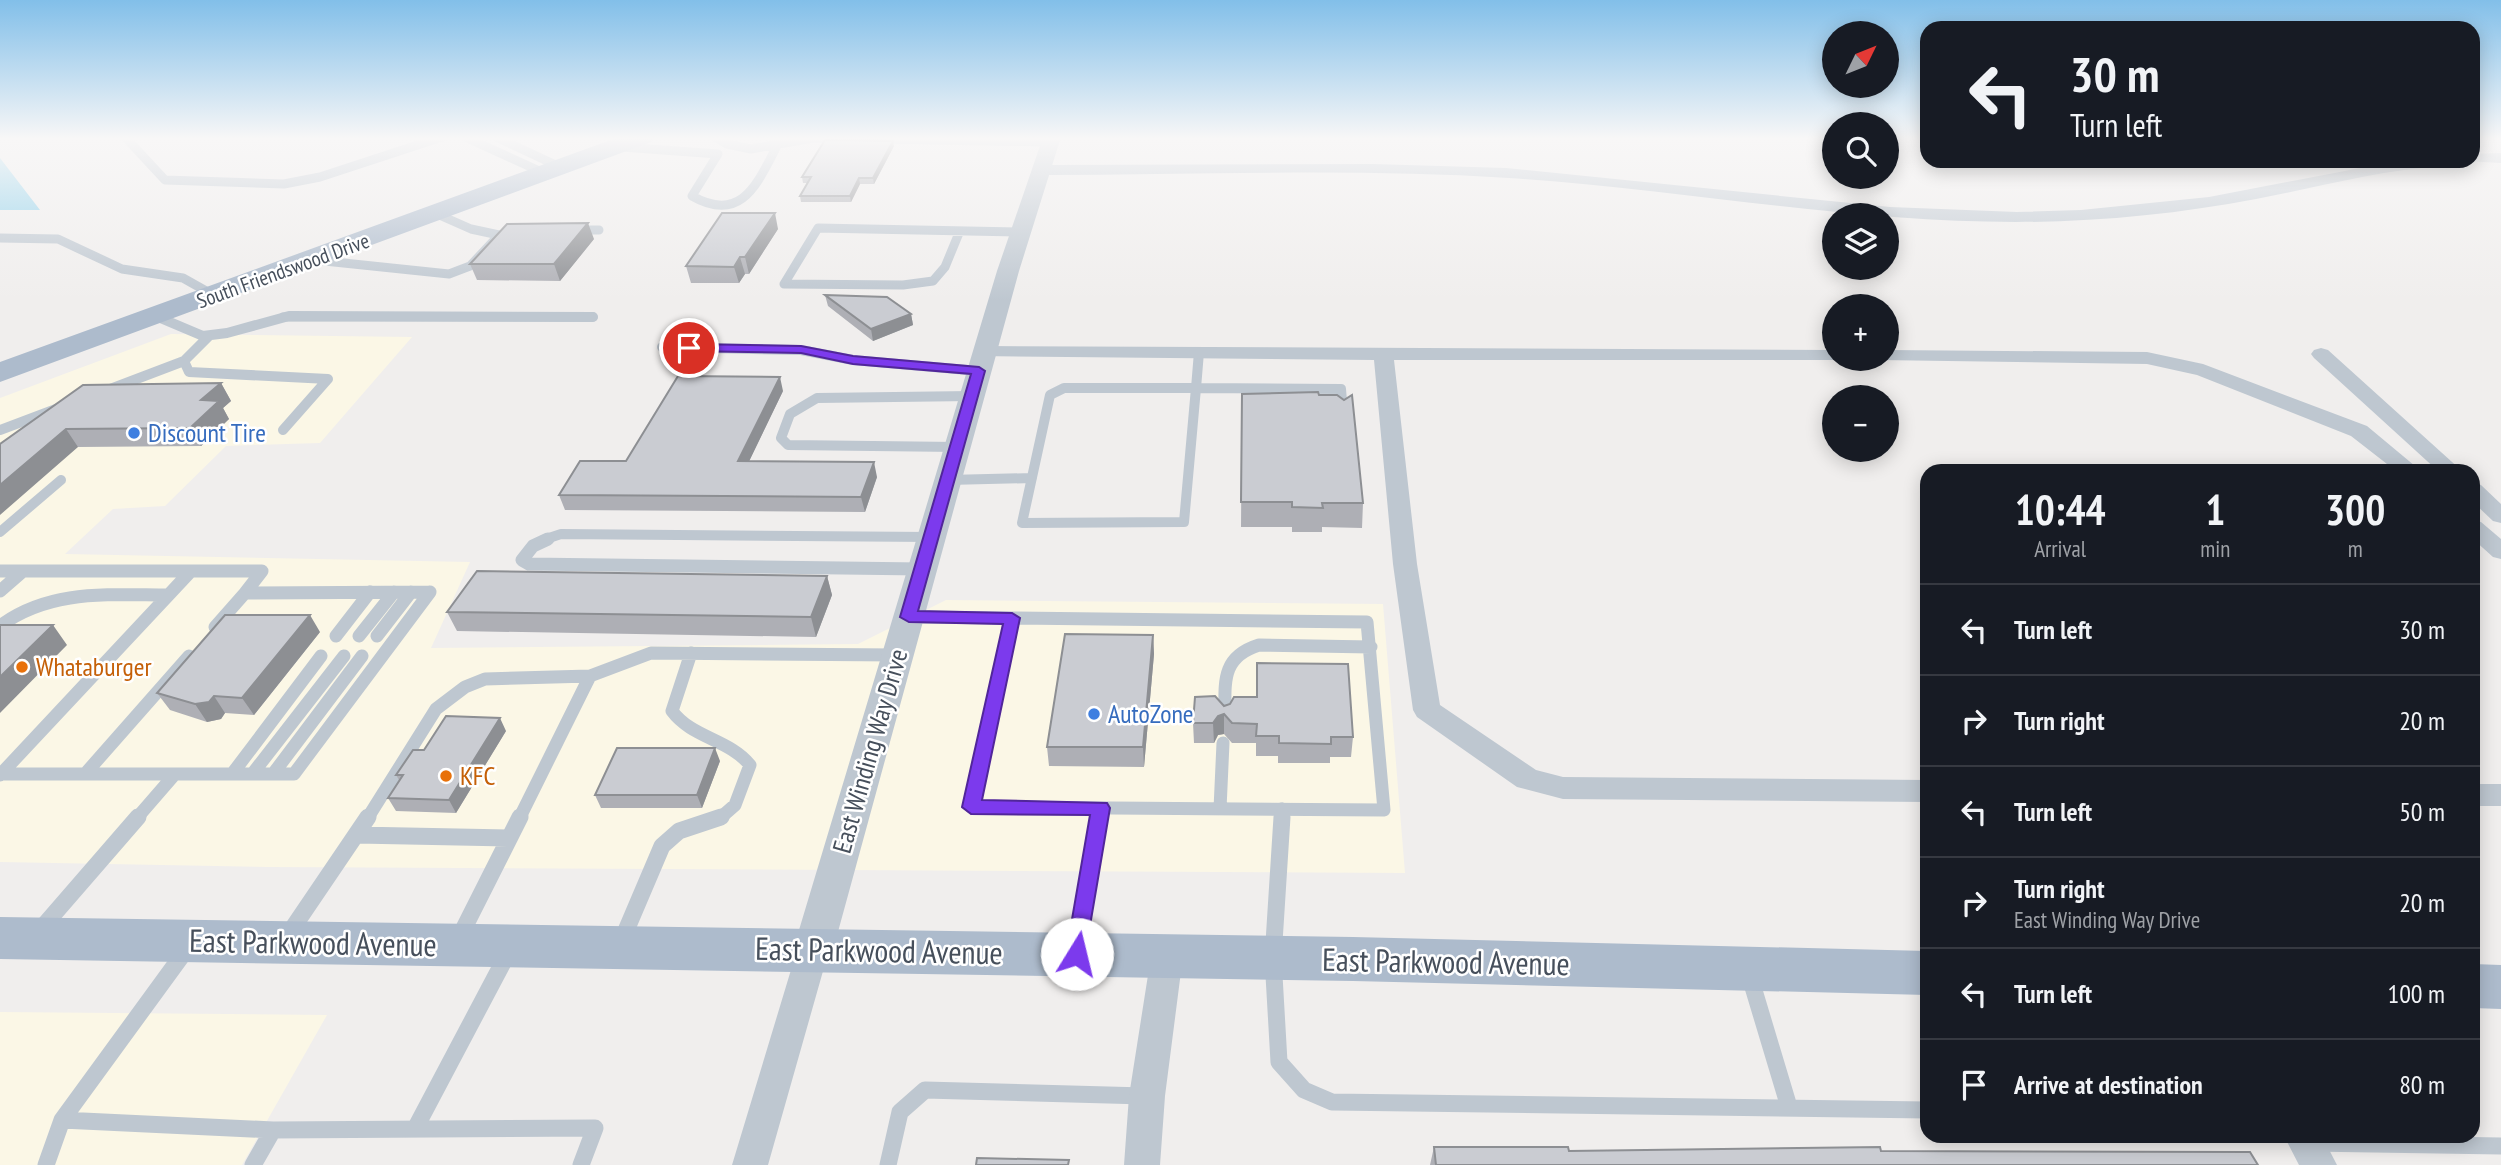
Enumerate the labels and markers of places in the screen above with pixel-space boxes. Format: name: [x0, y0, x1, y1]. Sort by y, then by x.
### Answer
pin: [659, 318, 719, 378]
place label: Discount Tire: [148, 416, 266, 449]
marker: Discount Tire: [126, 425, 142, 441]
place label: Whataburger: [36, 650, 152, 683]
marker: Whataburger: [14, 659, 30, 675]
place label: AutoZone: [1108, 697, 1194, 730]
marker: AutoZone: [1086, 706, 1102, 722]
place label: KFC: [460, 759, 496, 792]
marker: KFC: [438, 768, 454, 784]

